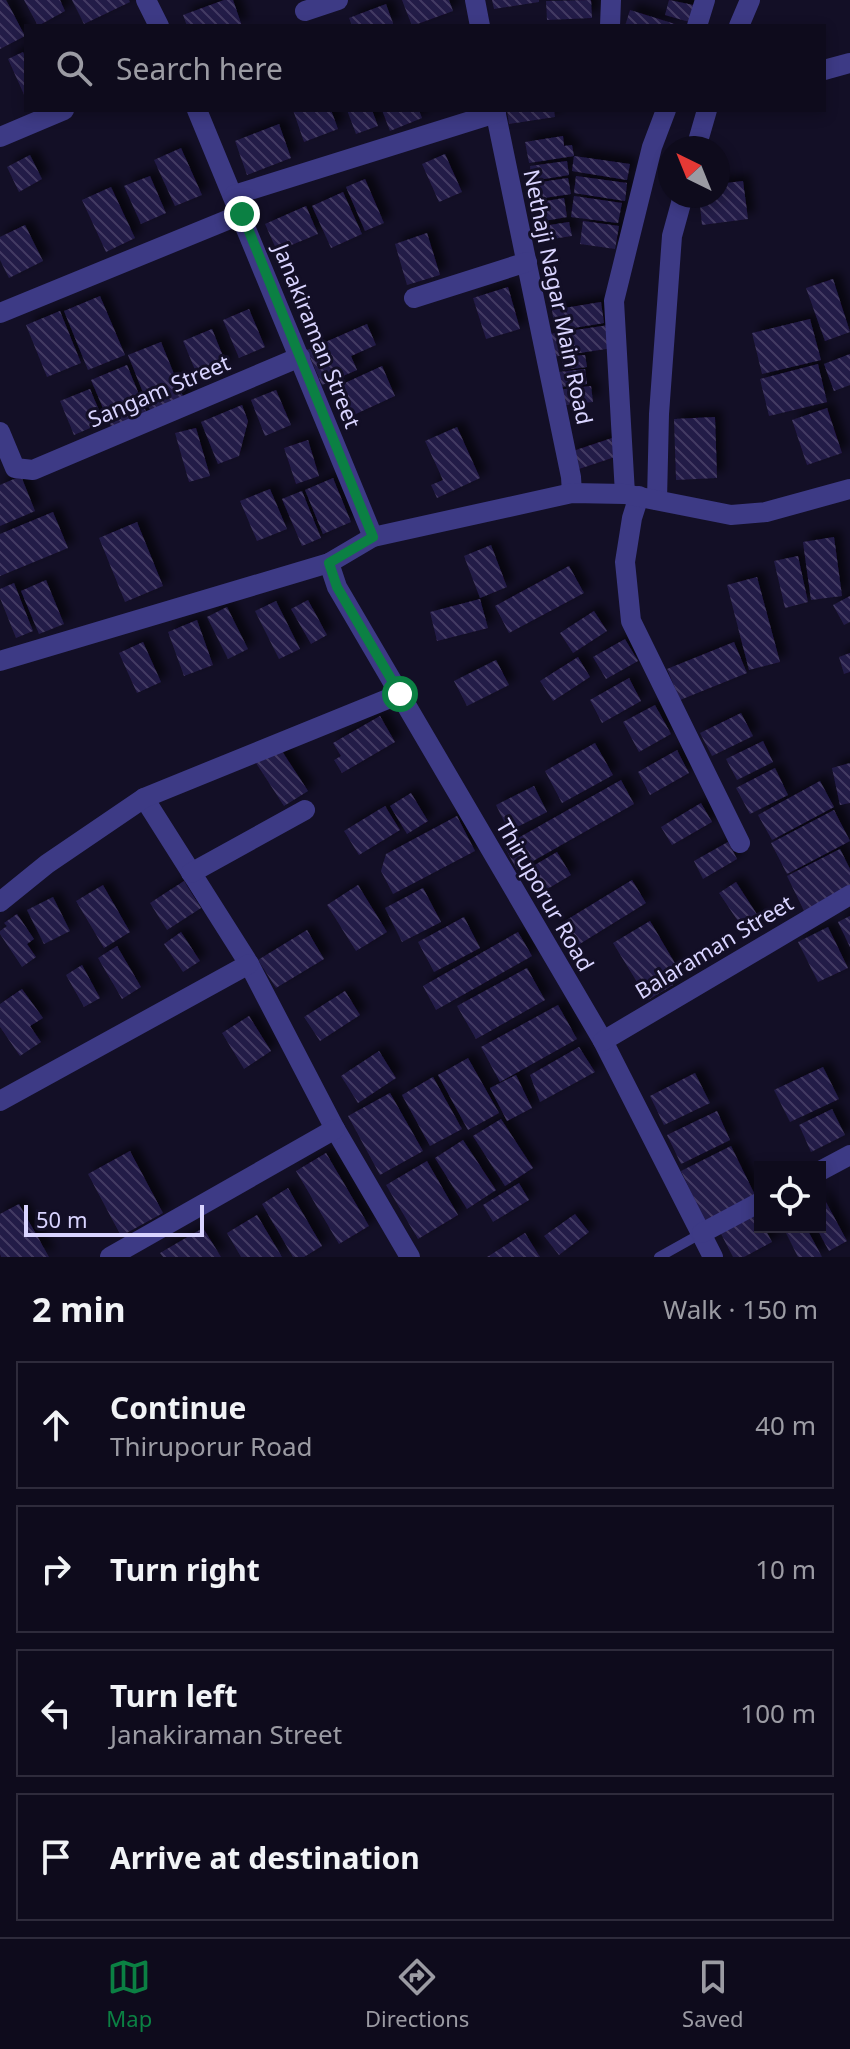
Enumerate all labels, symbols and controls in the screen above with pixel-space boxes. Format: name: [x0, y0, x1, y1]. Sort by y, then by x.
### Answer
search box: [24, 24, 826, 112]
icon: search: [52, 46, 96, 90]
text: Search here: [116, 48, 283, 89]
north arrow: [658, 136, 730, 208]
street label: Nethaji Nagar Main Road: [517, 167, 601, 427]
route end: [224, 196, 260, 232]
street label: Janakiraman Street: [266, 237, 369, 432]
street label: Sangam Street: [83, 347, 234, 434]
route start: [382, 676, 418, 712]
street label: Thiruporur Road: [490, 813, 602, 976]
street label: Balaraman Street: [629, 887, 798, 1005]
map controls: [754, 1161, 826, 1233]
button: locate: [754, 1161, 826, 1233]
scale bar: [24, 1201, 204, 1237]
text: 50 m: [36, 1204, 87, 1234]
text: 2 min: [32, 1286, 126, 1332]
text: Walk · 150 m: [663, 1291, 818, 1327]
text: Continue: [110, 1387, 246, 1428]
icon: ahead: [34, 1403, 78, 1447]
text: 40 m: [755, 1407, 816, 1443]
text: Thiruporur Road: [110, 1428, 313, 1464]
icon: right: [34, 1547, 78, 1591]
text: Turn right: [110, 1549, 260, 1590]
text: 10 m: [755, 1551, 816, 1587]
text: Turn left: [110, 1675, 238, 1716]
icon: left: [34, 1691, 78, 1735]
text: 100 m: [740, 1695, 816, 1731]
text: Janakiraman Street: [110, 1716, 342, 1752]
icon: arrive: [34, 1835, 78, 1879]
text: Arrive at destination: [110, 1837, 420, 1878]
tab: Map: [106, 1955, 152, 2033]
tab: Directions: [365, 1955, 469, 2033]
tab: Saved: [682, 1955, 744, 2033]

